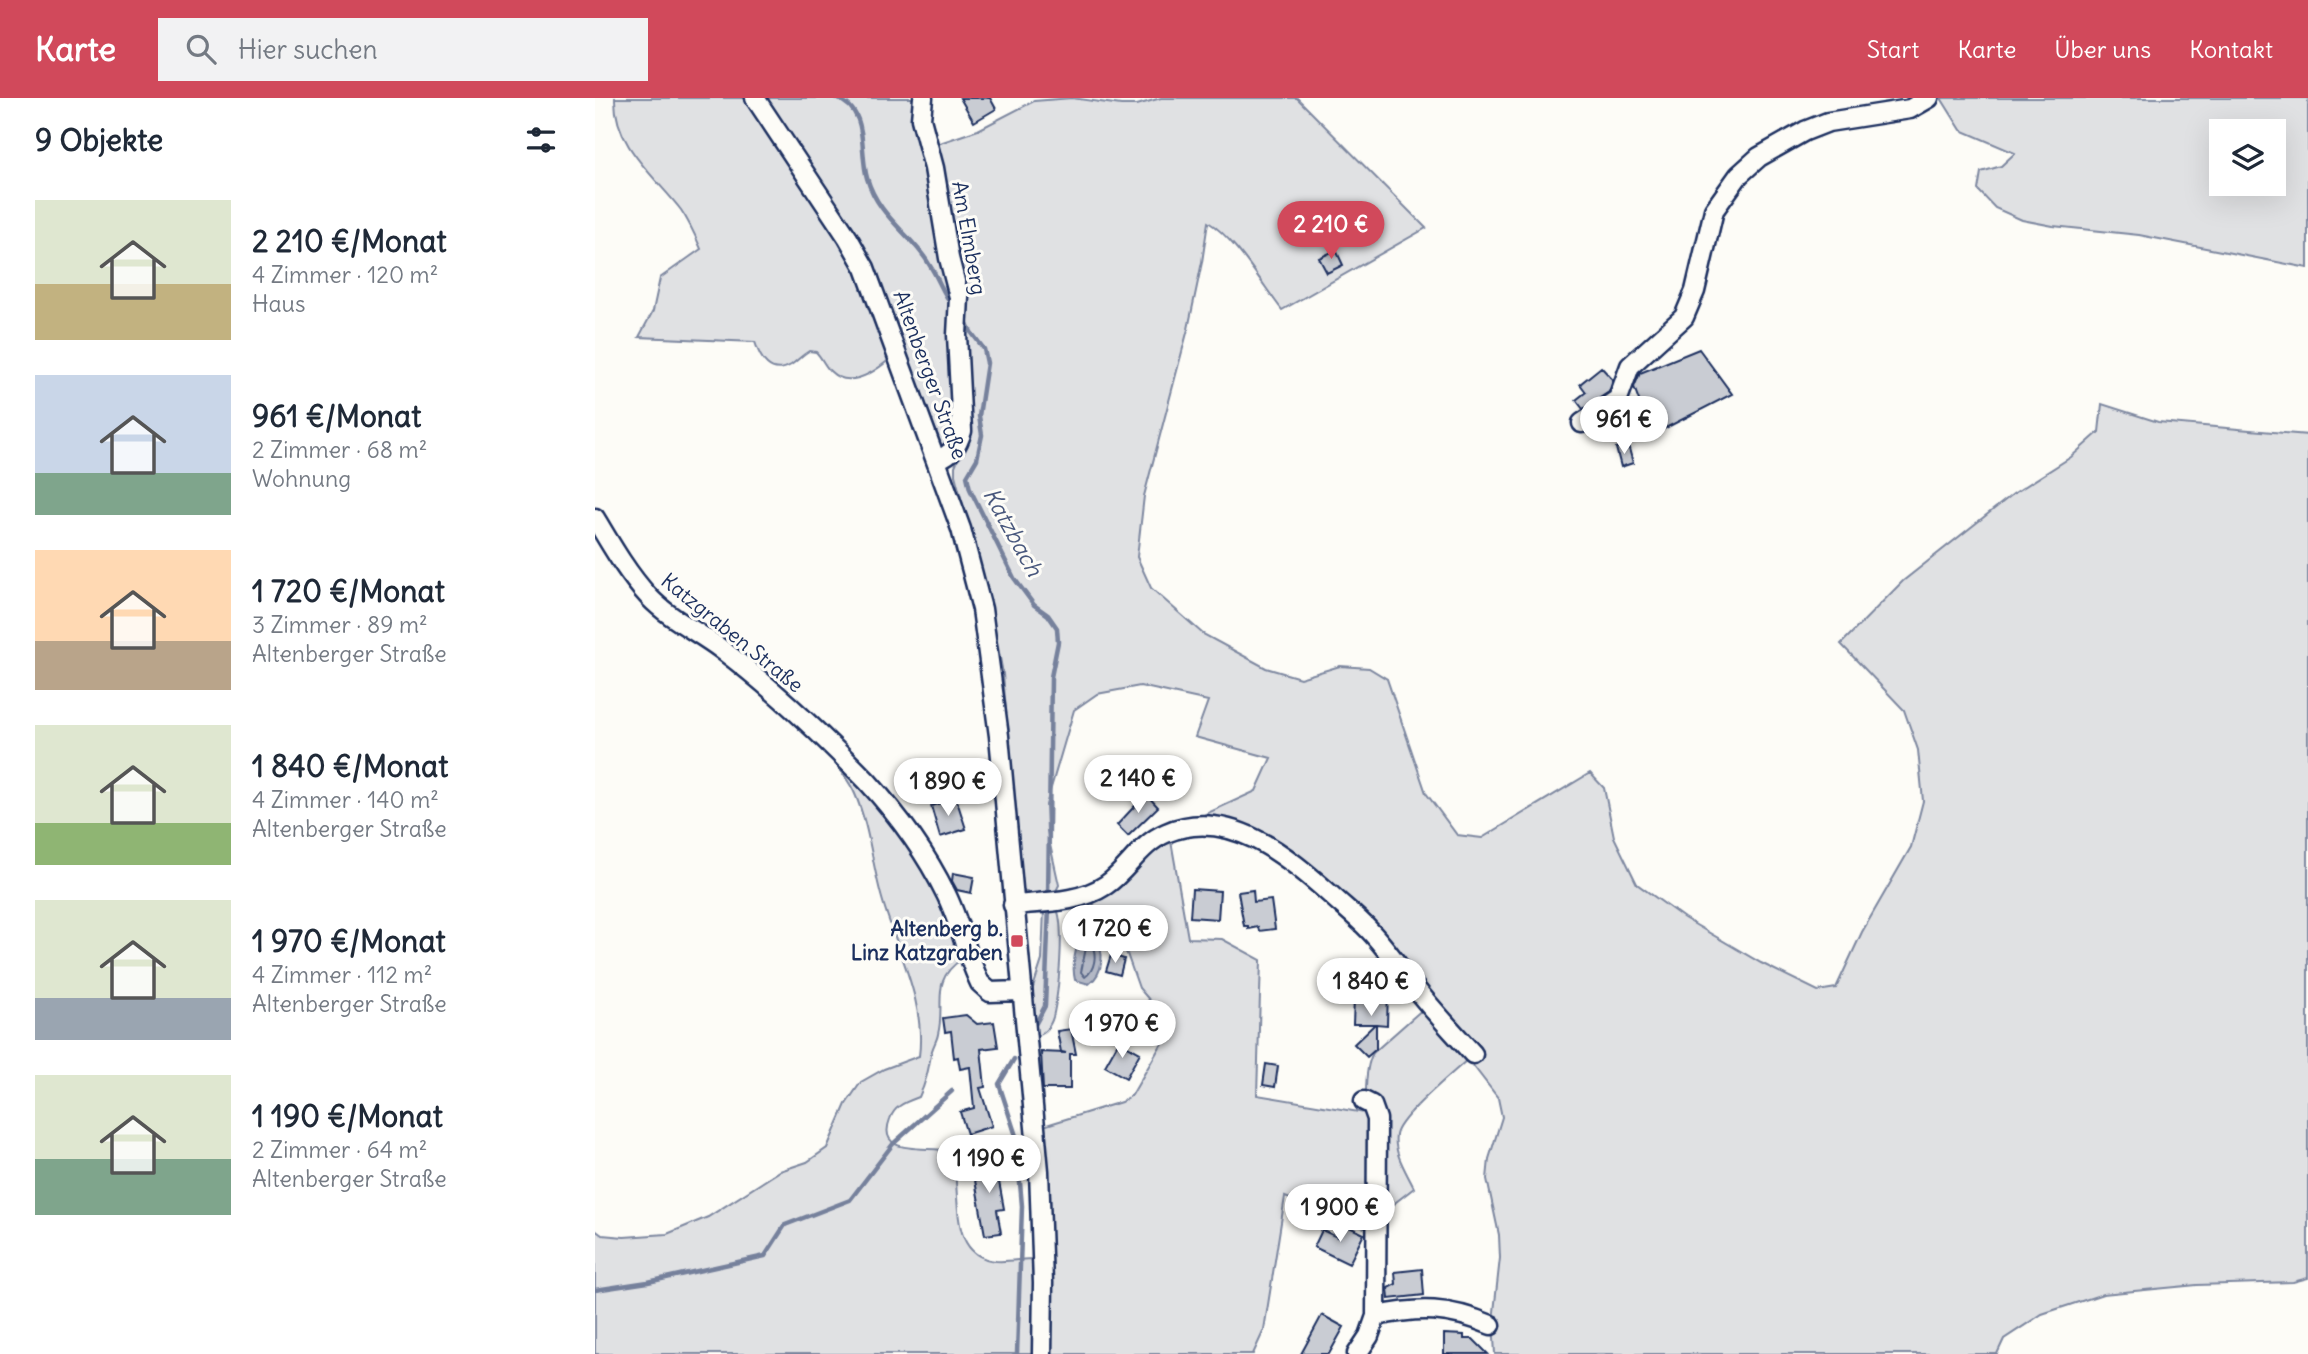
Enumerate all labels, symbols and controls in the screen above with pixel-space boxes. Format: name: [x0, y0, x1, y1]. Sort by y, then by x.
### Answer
search box: [158, 18, 648, 81]
text: Karte: [35, 28, 116, 70]
icon: search: [182, 30, 220, 68]
text: Hier suchen: [238, 33, 378, 66]
text: Start: [1867, 34, 1919, 64]
text: Karte: [1957, 34, 2016, 64]
text: Über uns: [2054, 34, 2151, 64]
text: Kontakt: [2189, 34, 2273, 64]
map controls: [2209, 119, 2286, 196]
button: layers: [2209, 119, 2286, 196]
text: 9 Objekte: [35, 121, 163, 159]
icon: filters: [522, 121, 560, 159]
street label: Am Elmberg: [946, 179, 993, 297]
pin: 2 210 €: [1266, 202, 1396, 261]
text: 2 210 €: [1293, 209, 1369, 238]
text: 2 210 €/Monat: [252, 222, 447, 260]
icon: home: [91, 228, 175, 312]
text: 4 Zimmer · 120 m²: [252, 260, 438, 289]
street label: Altenberger Straße: [887, 287, 974, 463]
text: Haus: [252, 289, 305, 318]
pin: 961 €: [1575, 396, 1673, 456]
text: 961 €/Monat: [252, 397, 421, 435]
icon: home: [91, 403, 175, 487]
text: 961 €: [1596, 404, 1652, 433]
text: 2 Zimmer · 68 m²: [252, 435, 427, 464]
text: Wohnung: [252, 464, 351, 493]
water label: Katzbach: [977, 482, 1050, 582]
street label: Katzgraben Straße: [656, 567, 809, 698]
text: 1 720 €/Monat: [252, 572, 445, 610]
icon: home: [91, 578, 175, 662]
text: 3 Zimmer · 89 m²: [252, 610, 428, 639]
text: Altenberger Straße: [252, 639, 447, 668]
text: 1 840 €/Monat: [252, 747, 448, 785]
icon: home: [91, 753, 175, 837]
pin: 2 140 €: [1073, 756, 1203, 815]
pin: 1 890 €: [883, 758, 1013, 818]
text: 2 140 €: [1100, 763, 1176, 792]
text: 1 890 €: [910, 766, 986, 795]
text: 4 Zimmer · 140 m²: [252, 785, 439, 814]
text: Altenberger Straße: [252, 814, 447, 843]
pin: 1 720 €: [1050, 906, 1180, 965]
text: 1 720 €: [1078, 913, 1152, 942]
place label: Altenberg b. Linz Katzgraben: [851, 915, 1003, 966]
text: 1 970 €/Monat: [252, 922, 446, 960]
icon: home: [91, 928, 175, 1012]
marker: Altenberg b. Linz Katzgraben: [1009, 933, 1025, 949]
pin: 1 840 €: [1306, 958, 1436, 1018]
text: 4 Zimmer · 112 m²: [252, 960, 432, 989]
text: 1 840 €: [1333, 966, 1409, 995]
text: Altenberger Straße: [252, 989, 447, 1018]
pin: 1 970 €: [1057, 1000, 1187, 1060]
text: 1 970 €: [1085, 1008, 1159, 1037]
text: 1 190 €/Monat: [252, 1097, 443, 1135]
icon: home: [91, 1103, 175, 1187]
text: 2 Zimmer · 64 m²: [252, 1135, 427, 1164]
pin: 1 190 €: [924, 1136, 1054, 1195]
text: 1 190 €: [953, 1143, 1025, 1172]
text: Altenberger Straße: [252, 1164, 447, 1193]
pin: 1 900 €: [1275, 1184, 1405, 1244]
text: 1 900 €: [1301, 1192, 1379, 1221]

